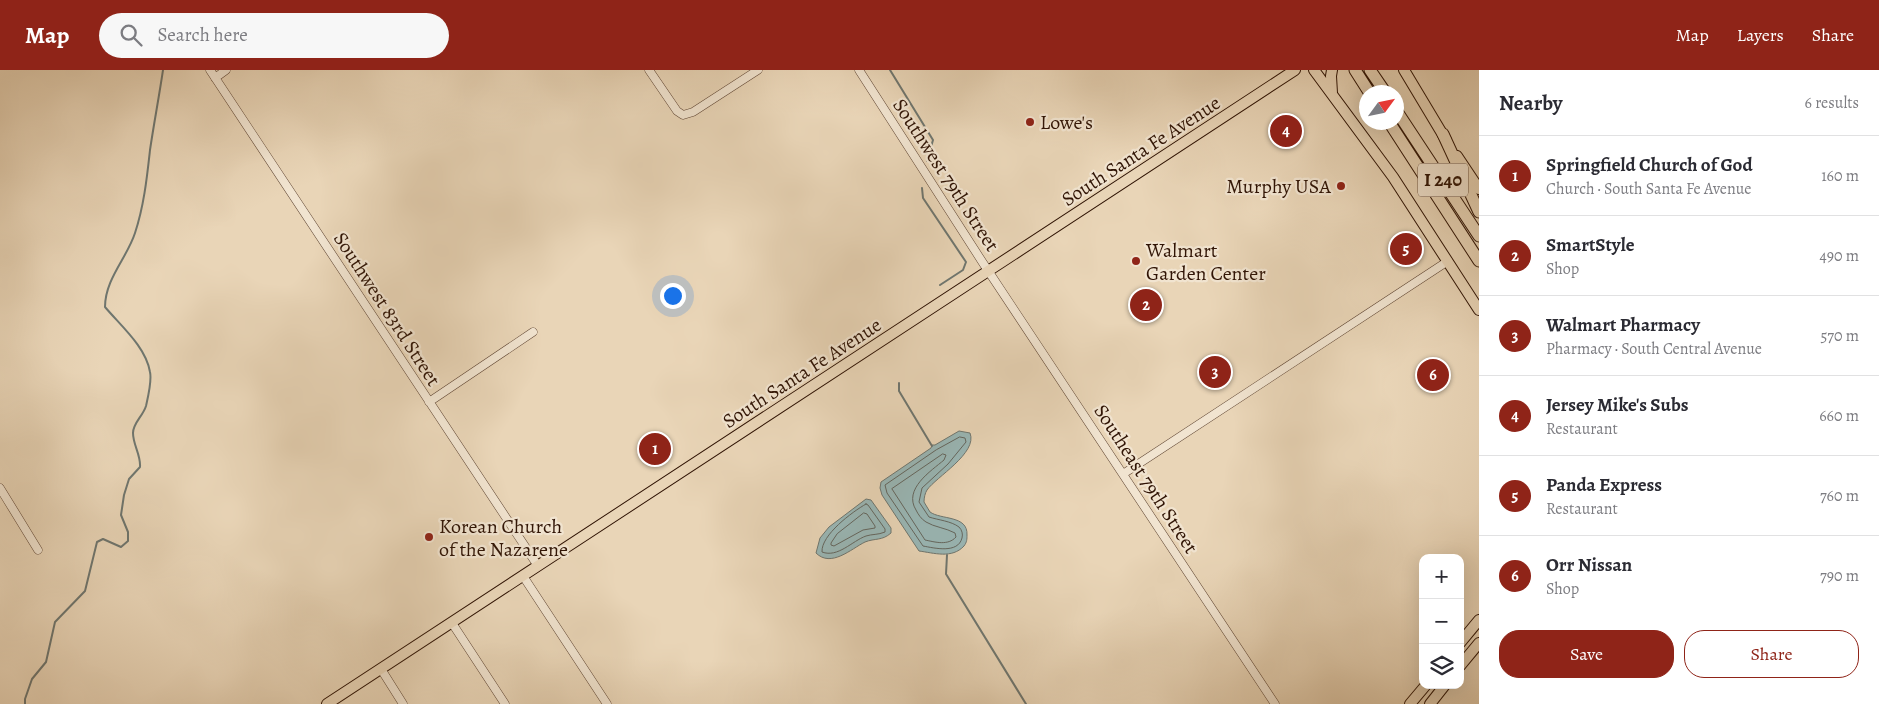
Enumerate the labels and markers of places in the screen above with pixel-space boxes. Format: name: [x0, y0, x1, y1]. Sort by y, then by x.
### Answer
place label: Lowe's: [1040, 109, 1093, 136]
pin: 4: [1270, 112, 1302, 150]
marker: Lowe's: [1024, 116, 1036, 128]
place label: Murphy USA: [1226, 173, 1331, 200]
marker: Murphy USA: [1335, 180, 1347, 192]
pin: 5: [1390, 230, 1422, 268]
place label: Walmart Garden Center: [1145, 237, 1266, 287]
marker: Walmart Garden Center: [1130, 255, 1142, 267]
pin: 2: [1130, 286, 1162, 324]
pin: 3: [1199, 353, 1231, 391]
pin: 6: [1417, 356, 1449, 394]
pin: 1: [639, 430, 671, 468]
place label: Korean Church of the Nazarene: [439, 513, 568, 563]
marker: Korean Church of the Nazarene: [423, 531, 435, 543]

